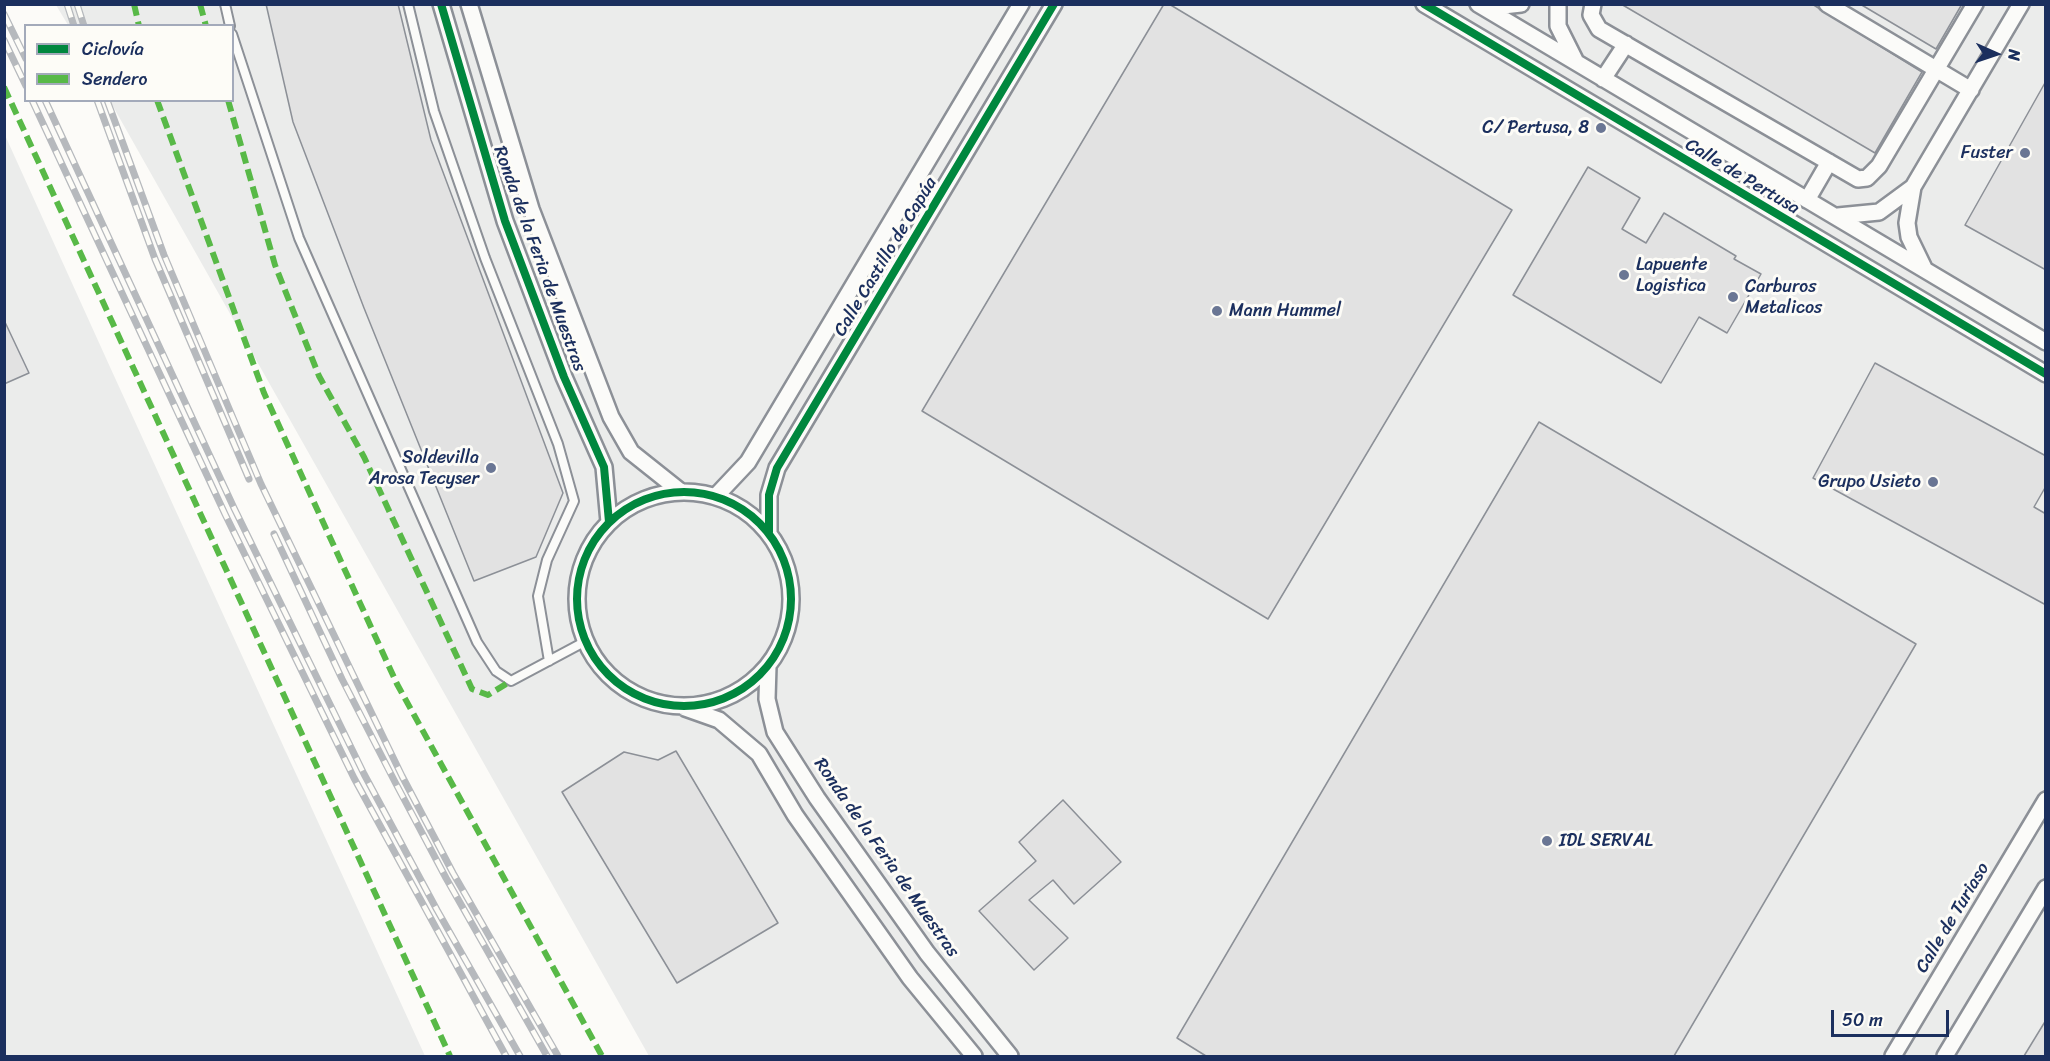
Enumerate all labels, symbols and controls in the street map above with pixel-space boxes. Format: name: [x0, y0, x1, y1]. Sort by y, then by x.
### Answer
legend: [24, 24, 234, 102]
north arrow: [1966, 24, 2026, 84]
text: Ciclovía: [82, 33, 144, 65]
text: N: [2000, 49, 2029, 61]
text: Sendero: [82, 63, 147, 95]
place label: C/ Pertusa, 8: [1482, 117, 1589, 139]
marker: C/ Pertusa, 8: [1594, 121, 1608, 135]
street label: Calle de Pertusa: [1681, 134, 1803, 220]
place label: Fuster: [1961, 142, 2013, 164]
street label: Ronda de la Feria de Muestras: [488, 143, 590, 375]
marker: Fuster: [2018, 146, 2032, 160]
street label: Calle Castillo de Capúa: [830, 174, 942, 340]
place label: Lapuente Logistica: [1636, 254, 1707, 296]
marker: Lapuente Logistica: [1617, 268, 1631, 282]
place label: Carburos Metalicos: [1745, 276, 1822, 318]
marker: Carburos Metalicos: [1726, 290, 1740, 304]
place label: Mann Hummel: [1229, 300, 1341, 322]
marker: Mann Hummel: [1210, 304, 1224, 318]
place label: Soldevilla Arosa Tecyser: [369, 447, 479, 490]
marker: Soldevilla Arosa Tecyser: [484, 461, 498, 475]
place label: Grupo Usieto: [1818, 471, 1921, 493]
marker: Grupo Usieto: [1926, 475, 1940, 489]
street label: Ronda de la Feria de Muestras: [809, 754, 963, 962]
place label: IDL SERVAL: [1559, 830, 1653, 852]
marker: IDL SERVAL: [1540, 834, 1554, 848]
street label: Calle de Turiaso: [1912, 859, 1994, 977]
scale bar: [1834, 998, 1952, 1036]
text: 50 m: [1842, 1004, 1883, 1036]

